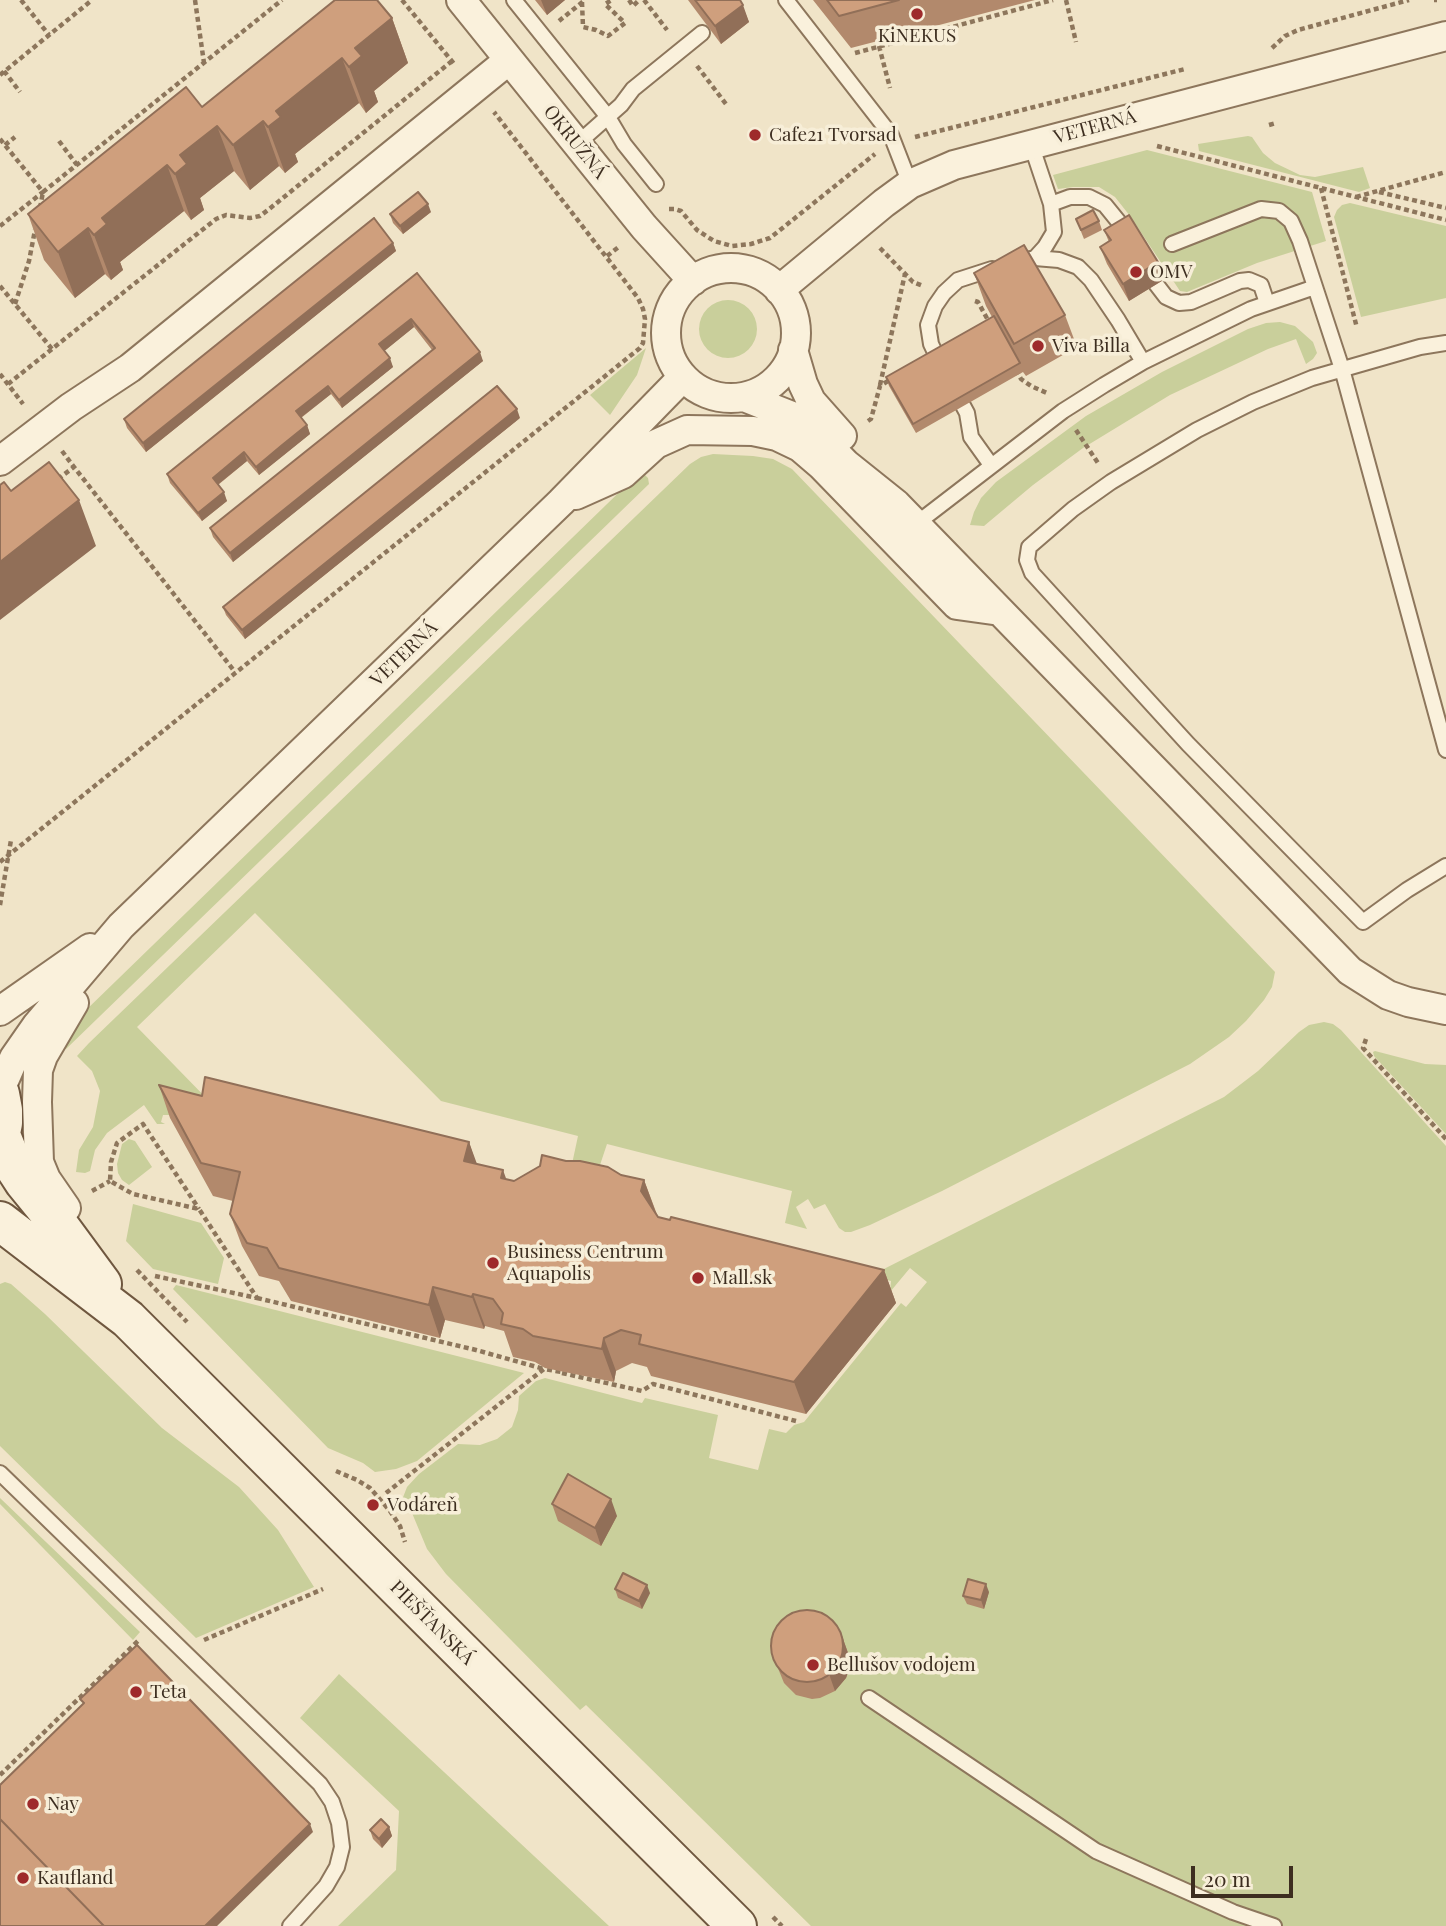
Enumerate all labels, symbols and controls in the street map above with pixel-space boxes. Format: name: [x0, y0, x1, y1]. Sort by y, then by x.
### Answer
marker: KiNEKUS: [909, 6, 925, 22]
place label: KiNEKUS: [878, 25, 956, 47]
street label: OKRUŽNÁ: [538, 101, 612, 183]
street label: VETERNÁ: [1051, 105, 1139, 149]
place label: Cafe21 Tvorsad: [769, 124, 897, 146]
marker: Cafe21 Tvorsad: [747, 127, 763, 143]
place label: OMV: [1150, 261, 1192, 283]
marker: OMV: [1128, 264, 1144, 280]
place label: Viva Billa: [1052, 335, 1130, 357]
marker: Viva Billa: [1030, 338, 1046, 354]
street label: VETERNÁ: [366, 616, 442, 692]
place label: Business Centrum Aquapolis: [507, 1241, 664, 1285]
marker: Business Centrum Aquapolis: [485, 1255, 501, 1271]
place label: Mall.sk: [712, 1267, 773, 1289]
marker: Mall.sk: [690, 1270, 706, 1286]
place label: Vodáreň: [387, 1494, 458, 1516]
marker: Vodáreň: [365, 1497, 381, 1513]
street label: PIEŠŤANSKÁ: [385, 1576, 479, 1670]
place label: Bellušov vodojem: [827, 1654, 976, 1676]
marker: Bellušov vodojem: [805, 1657, 821, 1673]
place label: Teta: [150, 1681, 187, 1703]
marker: Teta: [128, 1684, 144, 1700]
place label: Nay: [47, 1793, 79, 1815]
marker: Nay: [25, 1796, 41, 1812]
scale bar: [1194, 1853, 1296, 1897]
text: 20 m: [1204, 1864, 1251, 1892]
place label: Kaufland: [37, 1867, 114, 1889]
marker: Kaufland: [15, 1870, 31, 1886]

